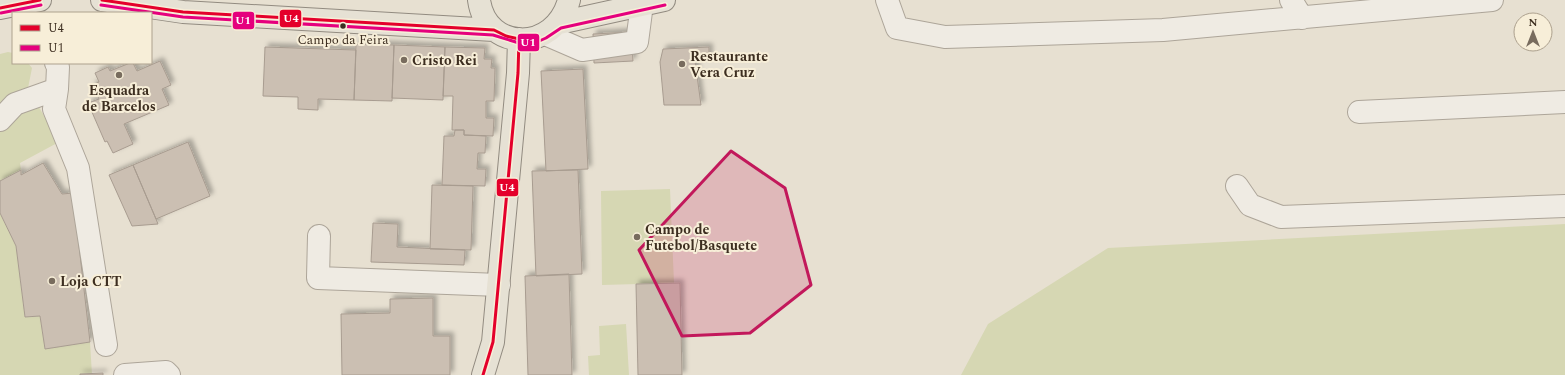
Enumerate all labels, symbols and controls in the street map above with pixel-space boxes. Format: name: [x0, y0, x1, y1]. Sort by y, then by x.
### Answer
line badge: U4: [279, 9, 302, 28]
text: U4: [283, 10, 300, 27]
line badge: U1: [232, 11, 255, 30]
legend: [12, 12, 152, 64]
text: U1: [235, 12, 251, 29]
north arrow: [1513, 12, 1553, 52]
text: N: [1529, 14, 1538, 31]
text: U4: [48, 19, 64, 38]
marker: Campo da Feira: [338, 21, 348, 31]
place label: Campo da Feira: [297, 30, 389, 50]
line badge: U1: [517, 33, 540, 52]
text: U1: [520, 34, 536, 51]
text: U1: [48, 39, 64, 58]
place label: Restaurante Vera Cruz: [690, 46, 768, 83]
place label: Cristo Rei: [412, 50, 477, 71]
marker: Cristo Rei: [399, 55, 409, 65]
marker: Restaurante Vera Cruz: [677, 59, 687, 69]
marker: Esquadra de Barcelos: [114, 70, 124, 80]
place label: Esquadra de Barcelos: [82, 80, 156, 117]
line badge: U4: [496, 178, 519, 197]
text: U4: [499, 179, 516, 196]
place label: Campo de Futebol/Basquete: [645, 219, 757, 256]
marker: Campo de Futebol/Basquete: [632, 232, 642, 242]
place label: Loja CTT: [60, 271, 122, 292]
marker: Loja CTT: [47, 276, 57, 286]

